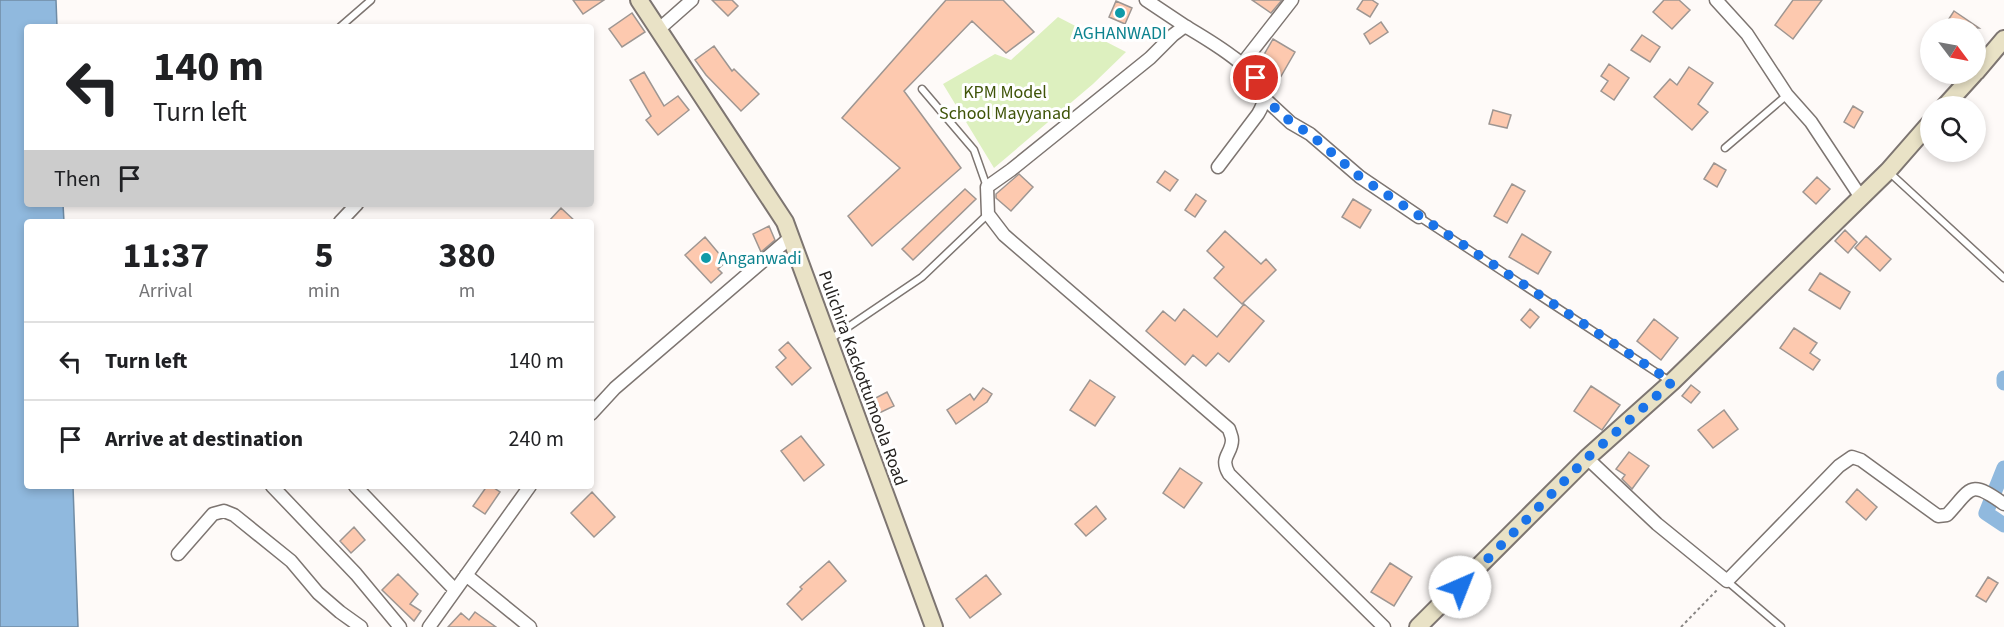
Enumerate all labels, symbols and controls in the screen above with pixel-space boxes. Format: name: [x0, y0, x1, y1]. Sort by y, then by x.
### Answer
marker: AGHANWADI: [1113, 6, 1127, 20]
north arrow: [1920, 18, 1986, 84]
map controls: [1920, 18, 1986, 162]
place label: AGHANWADI: [1073, 21, 1167, 46]
text: 140 m: [153, 37, 264, 97]
icon: left: [54, 48, 132, 126]
pin: [1230, 52, 1281, 103]
icon: arrive: [1239, 61, 1272, 94]
park label: KPM Model School Mayyanad: [939, 80, 1071, 126]
text: Turn left: [153, 93, 247, 132]
button: search: [1920, 96, 1986, 162]
icon: arrive: [113, 162, 146, 195]
text: Then: [54, 163, 101, 195]
text: 11:37: [122, 230, 209, 281]
text: 5: [314, 230, 333, 281]
text: 380: [439, 230, 496, 281]
place label: Anganwadi: [718, 246, 802, 271]
marker: Anganwadi: [699, 251, 713, 265]
street label: Pulichira Kackottumoola Road: [812, 267, 913, 489]
text: Arrival: [139, 277, 193, 305]
text: min: [308, 277, 340, 305]
text: m: [459, 277, 475, 305]
icon: left: [54, 345, 87, 378]
text: Turn left: [105, 345, 187, 377]
text: 140 m: [509, 345, 564, 377]
icon: arrive: [54, 423, 87, 456]
text: Arrive at destination: [105, 423, 303, 455]
text: 240 m: [509, 423, 564, 455]
position arrow: [1428, 555, 1492, 619]

